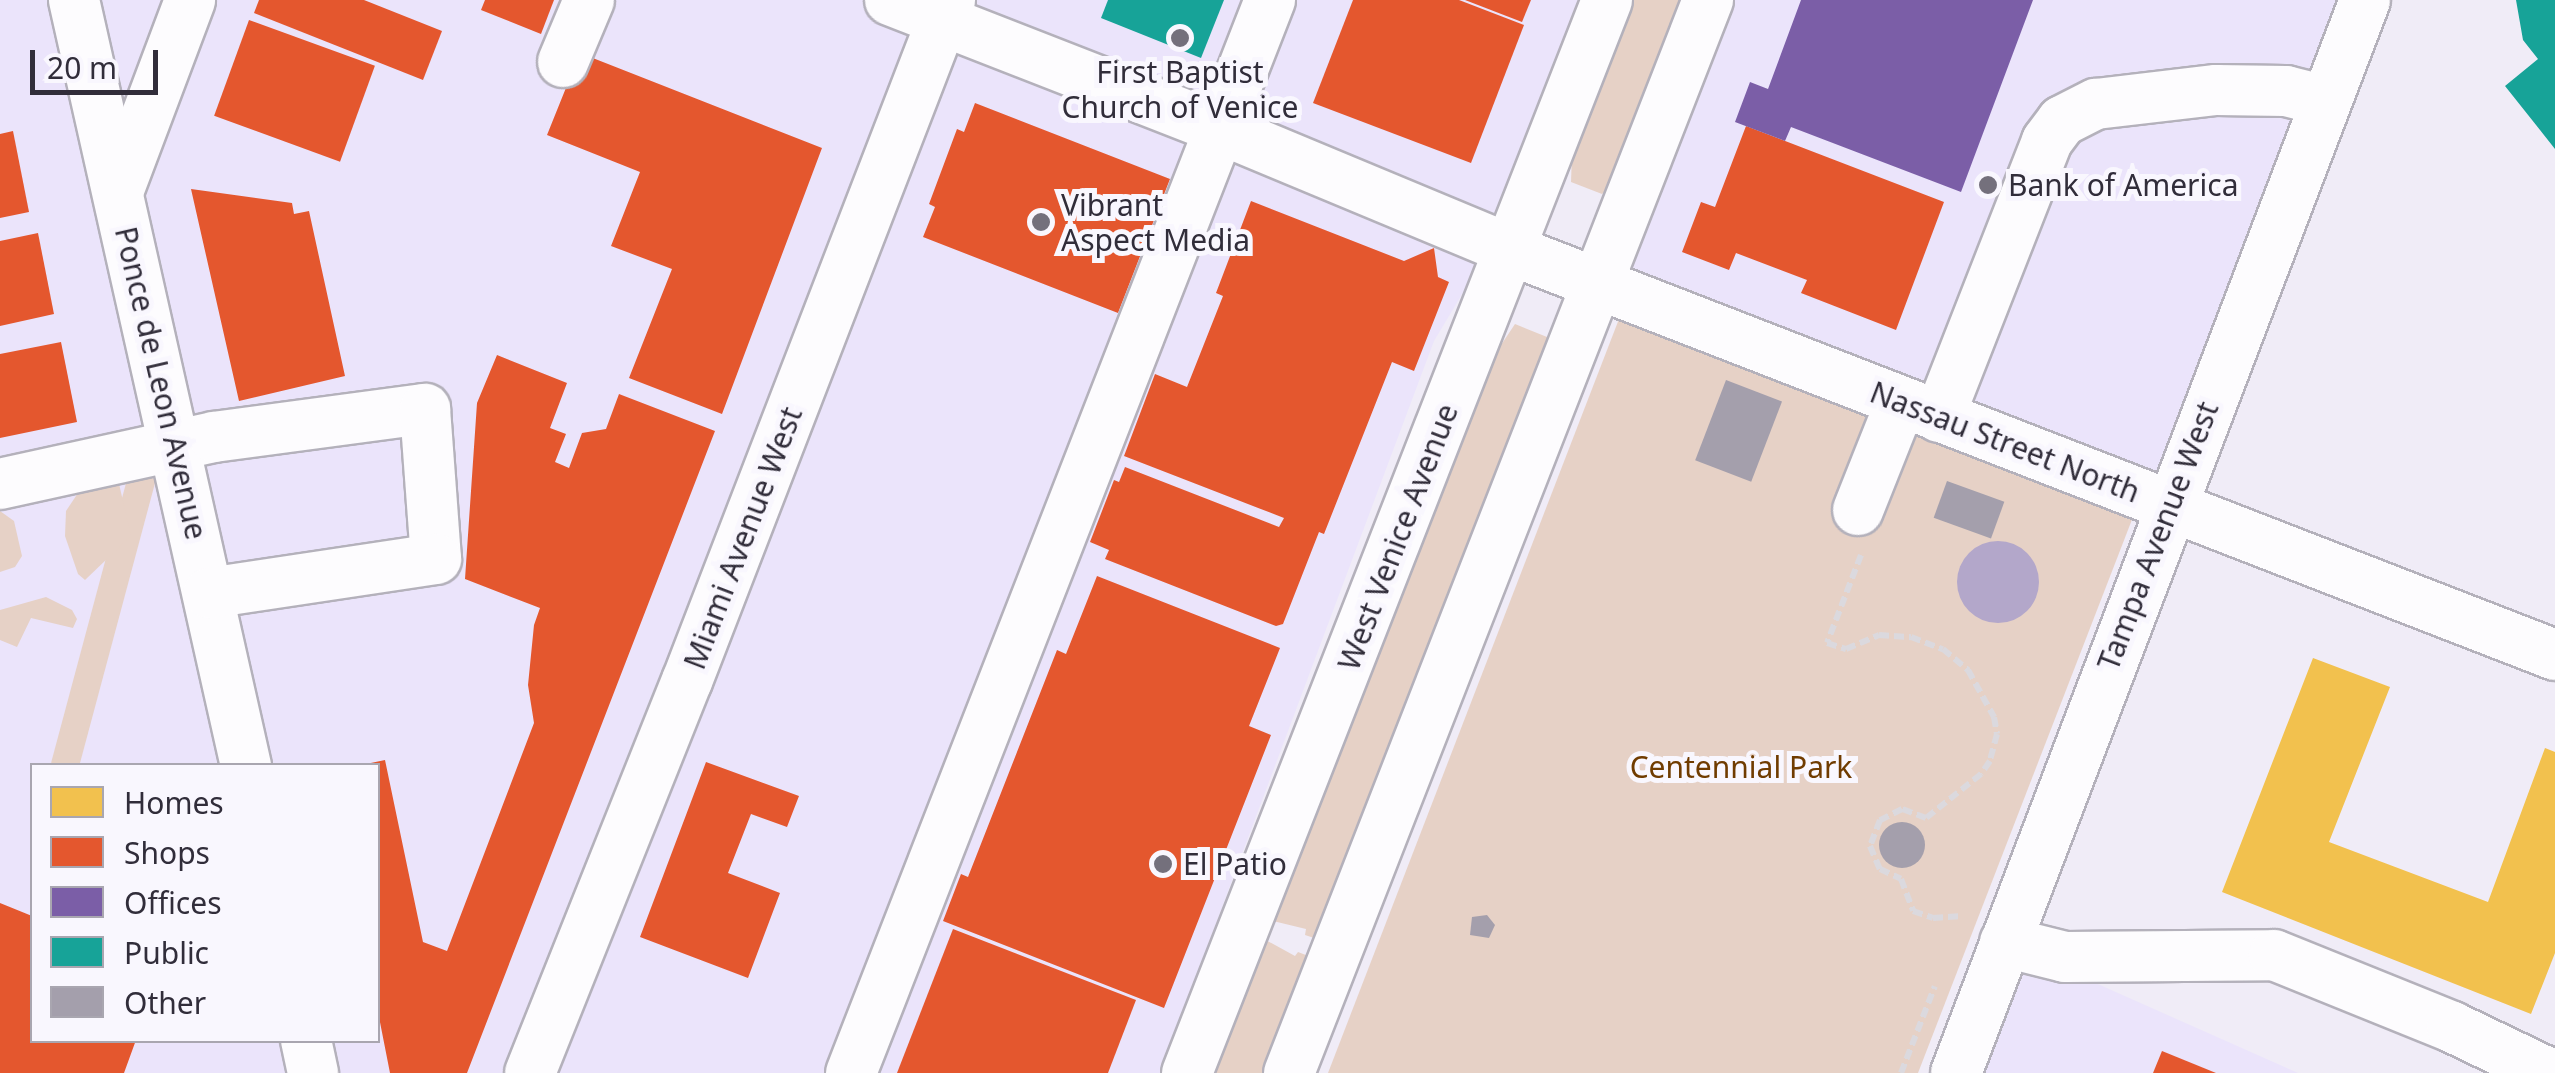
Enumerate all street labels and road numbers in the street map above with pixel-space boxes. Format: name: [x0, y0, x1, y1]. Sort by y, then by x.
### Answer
street label: Ponce de Leon Avenue: [108, 223, 214, 543]
street label: Nassau Street North: [1865, 374, 2145, 510]
street label: Tampa Avenue West: [2090, 397, 2226, 675]
street label: West Venice Avenue: [1331, 399, 1465, 675]
street label: Miami Avenue West: [676, 402, 810, 674]

